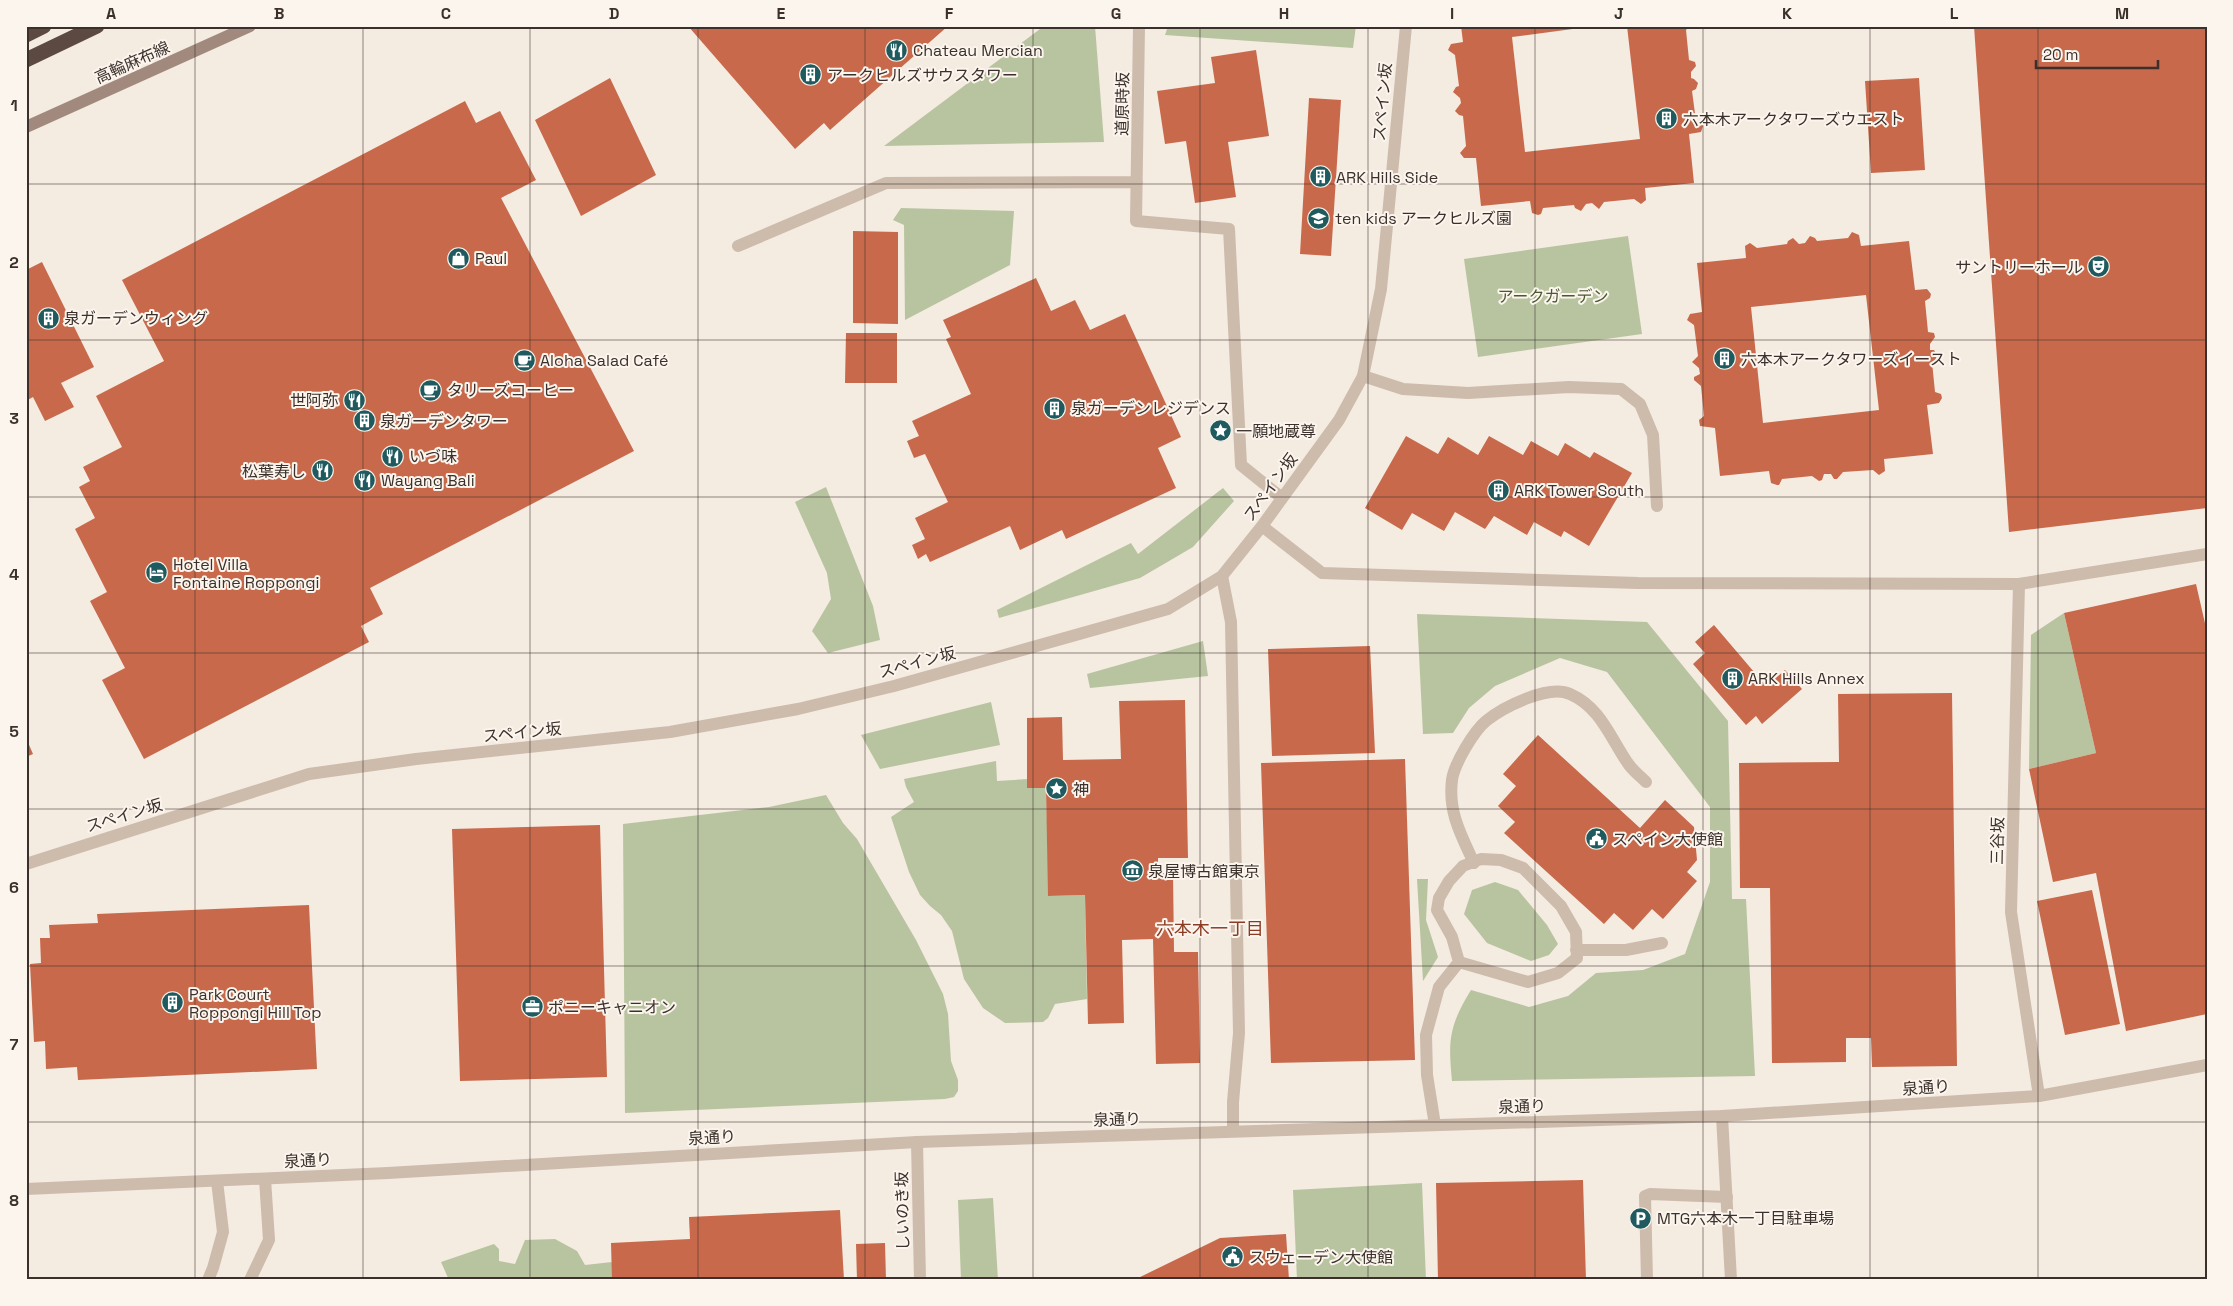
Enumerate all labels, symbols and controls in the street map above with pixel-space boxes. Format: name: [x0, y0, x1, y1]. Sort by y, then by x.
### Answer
text: A: [106, 3, 116, 24]
text: B: [274, 3, 284, 24]
text: C: [441, 3, 451, 24]
text: D: [609, 3, 619, 24]
text: E: [777, 3, 786, 24]
text: F: [945, 3, 954, 24]
text: G: [1111, 3, 1121, 24]
text: H: [1279, 3, 1289, 24]
text: I: [1450, 3, 1454, 24]
text: J: [1614, 3, 1624, 24]
text: K: [1782, 3, 1792, 24]
text: L: [1950, 3, 1959, 24]
text: M: [2115, 3, 2129, 24]
street label: 高輪麻布線: [91, 37, 173, 88]
restaurant icon: Chateau Mercian: [885, 38, 909, 62]
scale bar: [2036, 38, 2158, 70]
place label: Chateau Mercian: [913, 40, 1043, 61]
text: 20 m: [2043, 45, 2078, 64]
street label: スペイン坂: [1369, 62, 1396, 142]
building icon: アークヒルズサウスタワー: [799, 63, 823, 87]
place label: アークヒルズサウスタワー: [827, 65, 1018, 86]
street label: 道原時坂: [1111, 72, 1134, 136]
text: 1: [10, 95, 18, 116]
building icon: 六本木アークタワーズウエスト: [1655, 107, 1679, 131]
place label: 六本木アークタワーズウエスト: [1683, 109, 1905, 130]
building icon: ARK Hills Side: [1308, 165, 1332, 189]
place label: ARK Hills Side: [1336, 167, 1438, 188]
school or university icon: ten kids アークヒルズ園: [1307, 206, 1331, 230]
place label: ten kids アークヒルズ園: [1335, 208, 1512, 229]
shop icon: Paul: [447, 246, 471, 270]
place label: Paul: [475, 248, 507, 269]
text: 2: [9, 252, 19, 273]
theatre icon: サントリーホール: [2087, 255, 2111, 279]
place label: サントリーホール: [1955, 257, 2083, 278]
park label: アークガーデン: [1497, 286, 1609, 307]
building icon: 泉ガーデンウィング: [36, 306, 60, 330]
place label: 泉ガーデンウィング: [64, 308, 208, 329]
building icon: 六本木アークタワーズイースト: [1713, 347, 1737, 371]
cafe icon: Aloha Salad Café: [512, 348, 536, 372]
place label: 六本木アークタワーズイースト: [1741, 349, 1962, 370]
place label: Aloha Salad Café: [540, 350, 668, 371]
cafe icon: タリーズコーヒー: [419, 378, 443, 402]
place label: タリーズコーヒー: [447, 380, 574, 401]
restaurant icon: 世阿弥: [342, 388, 366, 412]
place label: 世阿弥: [290, 390, 338, 411]
building icon: 泉ガーデンレジデンス: [1043, 396, 1067, 420]
place label: 泉ガーデンレジデンス: [1071, 398, 1231, 419]
text: 3: [9, 408, 19, 429]
building icon: 泉ガーデンタワー: [352, 409, 376, 433]
place label: 泉ガーデンタワー: [380, 411, 508, 432]
place icon: 一願地蔵尊: [1208, 419, 1232, 443]
place label: 一願地蔵尊: [1236, 421, 1316, 442]
restaurant icon: いづ味: [381, 444, 405, 468]
place label: いづ味: [409, 446, 457, 467]
street label: スペイン坂: [1239, 449, 1302, 525]
restaurant icon: 松葉寿し: [310, 459, 334, 483]
place label: 松葉寿し: [242, 461, 306, 482]
restaurant icon: Wayang Bali: [353, 468, 377, 492]
place label: Wayang Bali: [381, 470, 475, 491]
building icon: ARK Tower South: [1486, 478, 1510, 502]
place label: ARK Tower South: [1514, 480, 1644, 501]
place label: Hotel Villa Fontaine Roppongi: [173, 554, 319, 593]
hotel icon: Hotel Villa Fontaine Roppongi: [145, 561, 169, 585]
text: 4: [9, 564, 19, 585]
street label: スペイン坂: [876, 642, 958, 683]
building icon: ARK Hills Annex: [1720, 666, 1744, 690]
place label: ARK Hills Annex: [1748, 668, 1865, 689]
street label: スペイン坂: [482, 718, 562, 747]
text: 5: [9, 721, 19, 742]
place icon: 神: [1045, 777, 1069, 801]
place label: 神: [1073, 779, 1089, 800]
street label: スペイン坂: [83, 794, 165, 837]
street label: 三谷坂: [1987, 817, 2008, 865]
public building icon: スペイン大使館: [1584, 827, 1608, 851]
place label: スペイン大使館: [1612, 829, 1723, 850]
museum icon: 泉屋博古館東京: [1120, 859, 1144, 883]
place label: 泉屋博古館東京: [1148, 861, 1260, 882]
text: 6: [9, 877, 19, 898]
district label: 六本木一丁目: [1156, 917, 1264, 940]
place label: Park Court Roppongi Hill Top: [189, 984, 322, 1023]
building icon: Park Court Roppongi Hill Top: [161, 991, 185, 1015]
office icon: ポニーキャニオン: [520, 995, 544, 1019]
place label: ポニーキャニオン: [548, 997, 676, 1018]
text: 7: [10, 1034, 19, 1055]
street label: 泉通り: [1901, 1075, 1951, 1100]
street label: 泉通り: [1498, 1095, 1546, 1118]
street label: 泉通り: [1093, 1108, 1141, 1131]
street label: 泉通り: [688, 1126, 737, 1149]
street label: 泉通り: [284, 1149, 333, 1172]
street label: しいのき坂: [891, 1171, 914, 1251]
text: 8: [9, 1190, 19, 1211]
parking icon: MTG六本木一丁目駐車場: [1629, 1206, 1653, 1230]
place label: MTG六本木一丁目駐車場: [1657, 1208, 1834, 1229]
public building icon: スウェーデン大使館: [1221, 1245, 1245, 1269]
place label: スウェーデン大使館: [1249, 1247, 1393, 1268]

